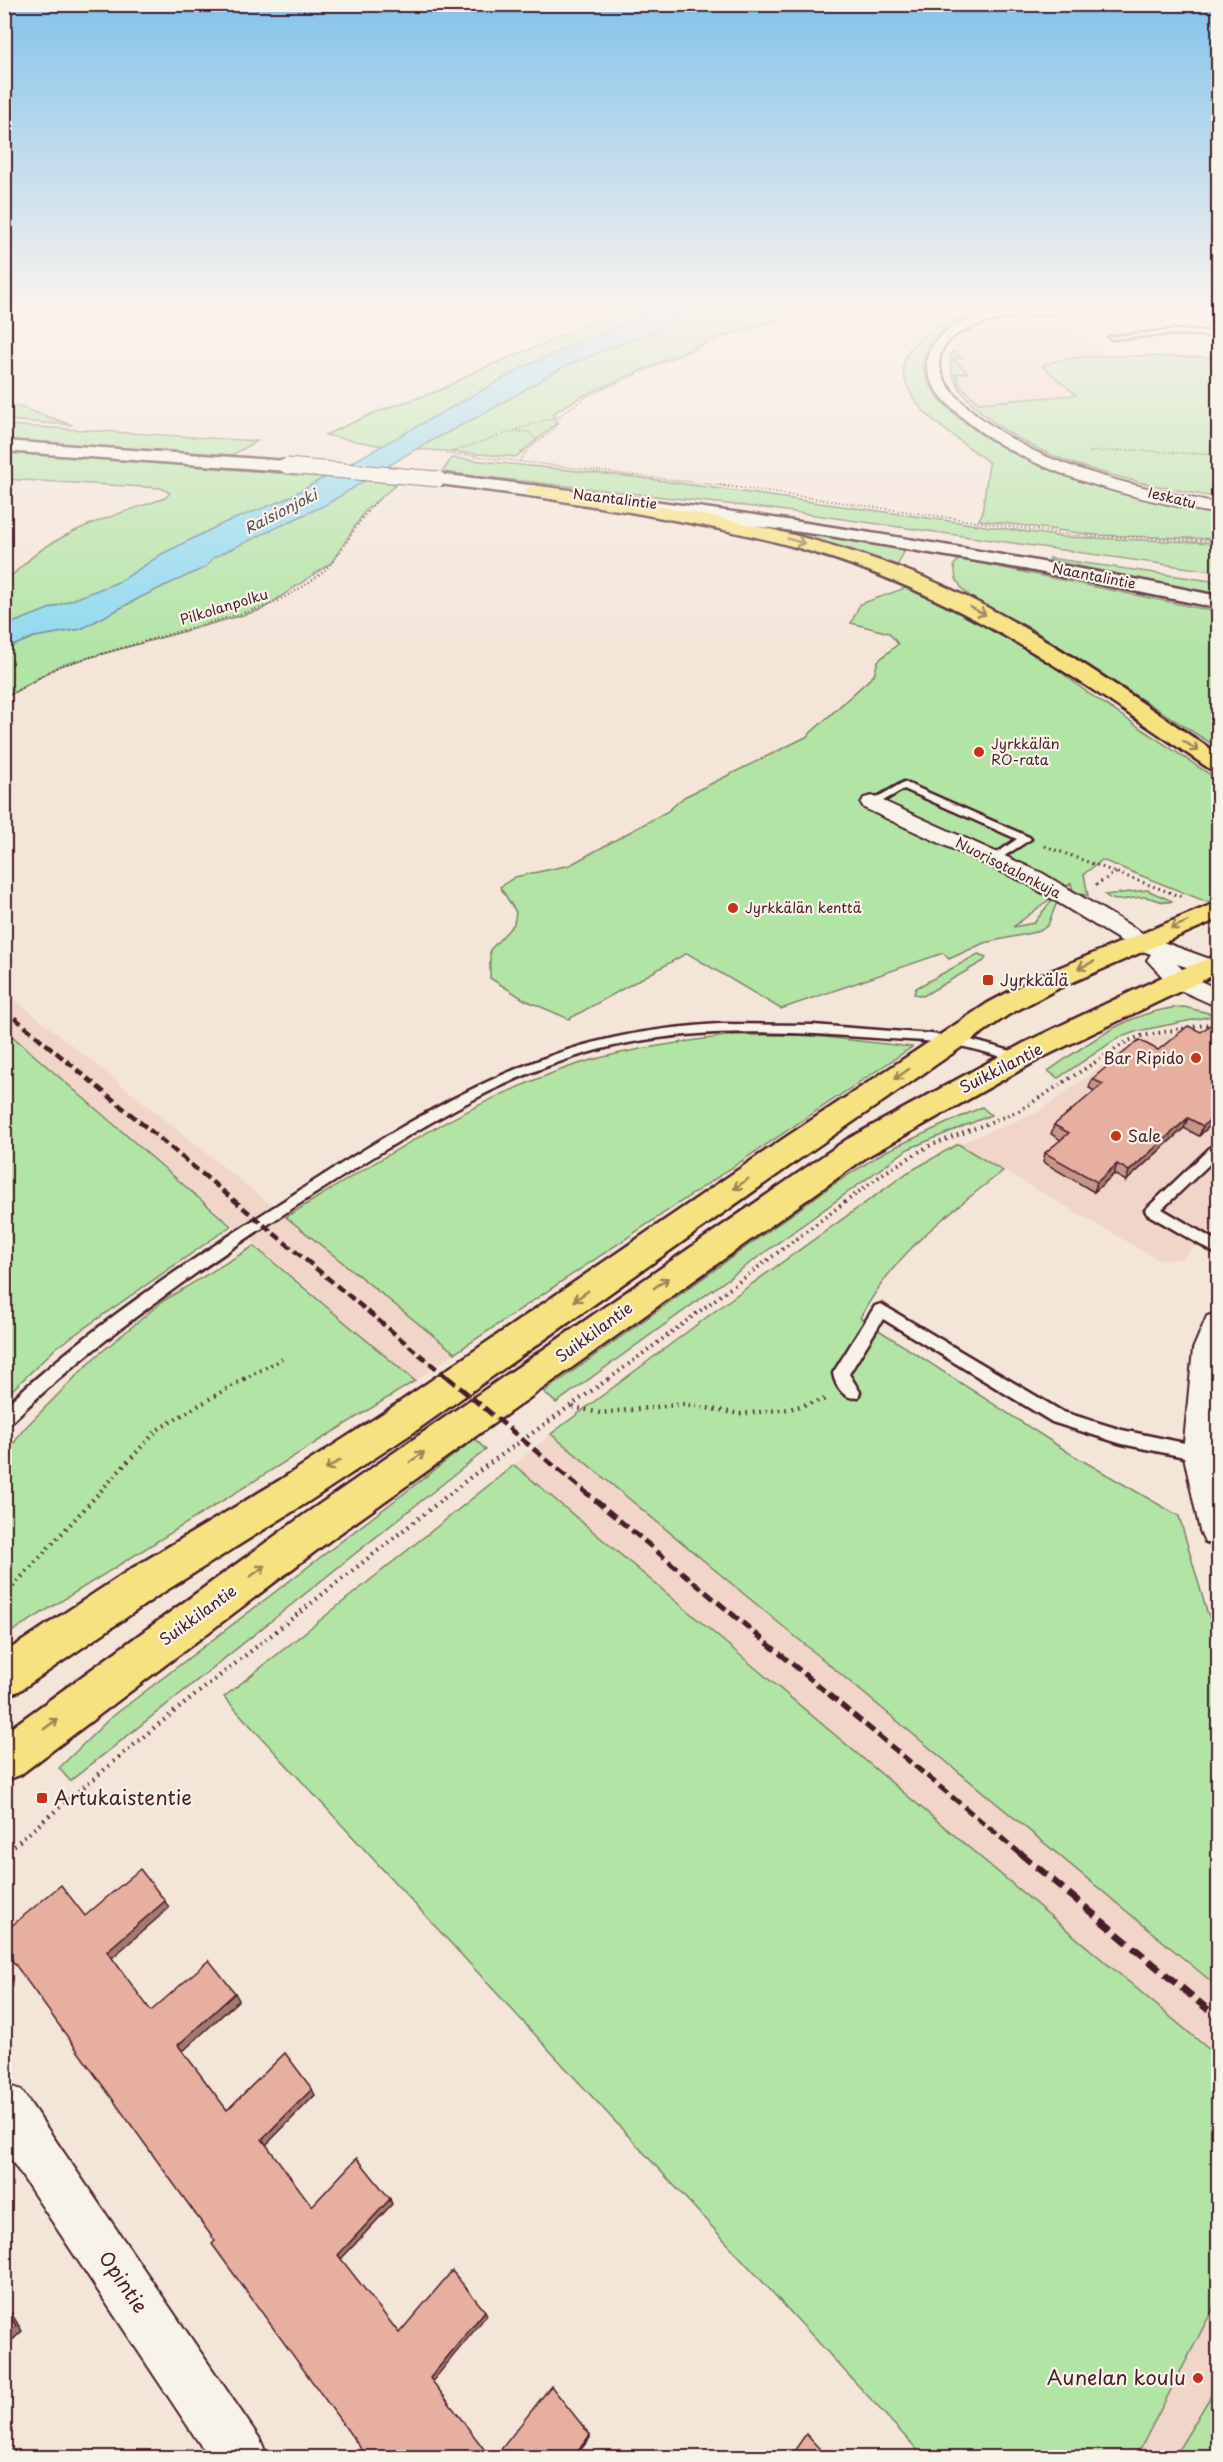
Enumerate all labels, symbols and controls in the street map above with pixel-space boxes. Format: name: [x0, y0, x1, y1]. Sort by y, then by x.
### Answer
water label: Raisionjoki: [240, 481, 323, 539]
street label: Ieskatu: [1146, 481, 1198, 514]
street label: Naantalintie: [572, 483, 658, 514]
one-way arrow: [786, 536, 805, 547]
street label: Naantalintie: [1051, 557, 1138, 594]
street label: Pilkolanpolku: [177, 583, 270, 630]
one-way arrow: [968, 606, 986, 617]
place label: Jyrkkälän RO-rata: [991, 733, 1060, 770]
one-way arrow: [1182, 740, 1198, 752]
marker: Jyrkkälän RO-rata: [972, 745, 986, 759]
street label: Nuorisotalonkuja: [952, 832, 1065, 903]
place label: Jyrkkälän kenttä: [745, 897, 862, 918]
marker: Jyrkkälän kenttä: [726, 901, 740, 915]
one-way arrow: [1170, 920, 1189, 931]
one-way arrow: [1078, 960, 1096, 972]
place label: Jyrkkälä: [1000, 967, 1069, 991]
marker: Jyrkkälä: [981, 973, 995, 987]
street label: Suikkilantie: [955, 1036, 1046, 1098]
place label: Bar Ripido: [1103, 1045, 1184, 1069]
marker: Bar Ripido: [1189, 1051, 1203, 1065]
one-way arrow: [894, 1068, 910, 1080]
place label: Sale: [1128, 1123, 1161, 1147]
marker: Sale: [1109, 1129, 1123, 1143]
one-way arrow: [733, 1178, 750, 1190]
one-way arrow: [653, 1277, 669, 1289]
one-way arrow: [573, 1290, 589, 1302]
street label: Suikkilantie: [550, 1295, 637, 1367]
one-way arrow: [408, 1451, 425, 1463]
one-way arrow: [325, 1459, 342, 1471]
one-way arrow: [250, 1564, 266, 1577]
street label: Suikkilantie: [154, 1578, 241, 1650]
one-way arrow: [43, 1718, 59, 1731]
place label: Artukaistentie: [54, 1782, 192, 1812]
marker: Artukaistentie: [35, 1791, 49, 1805]
street label: Opintie: [92, 2244, 156, 2319]
place label: Aunelan koulu: [1047, 2362, 1186, 2392]
marker: Aunelan koulu: [1191, 2371, 1205, 2385]

